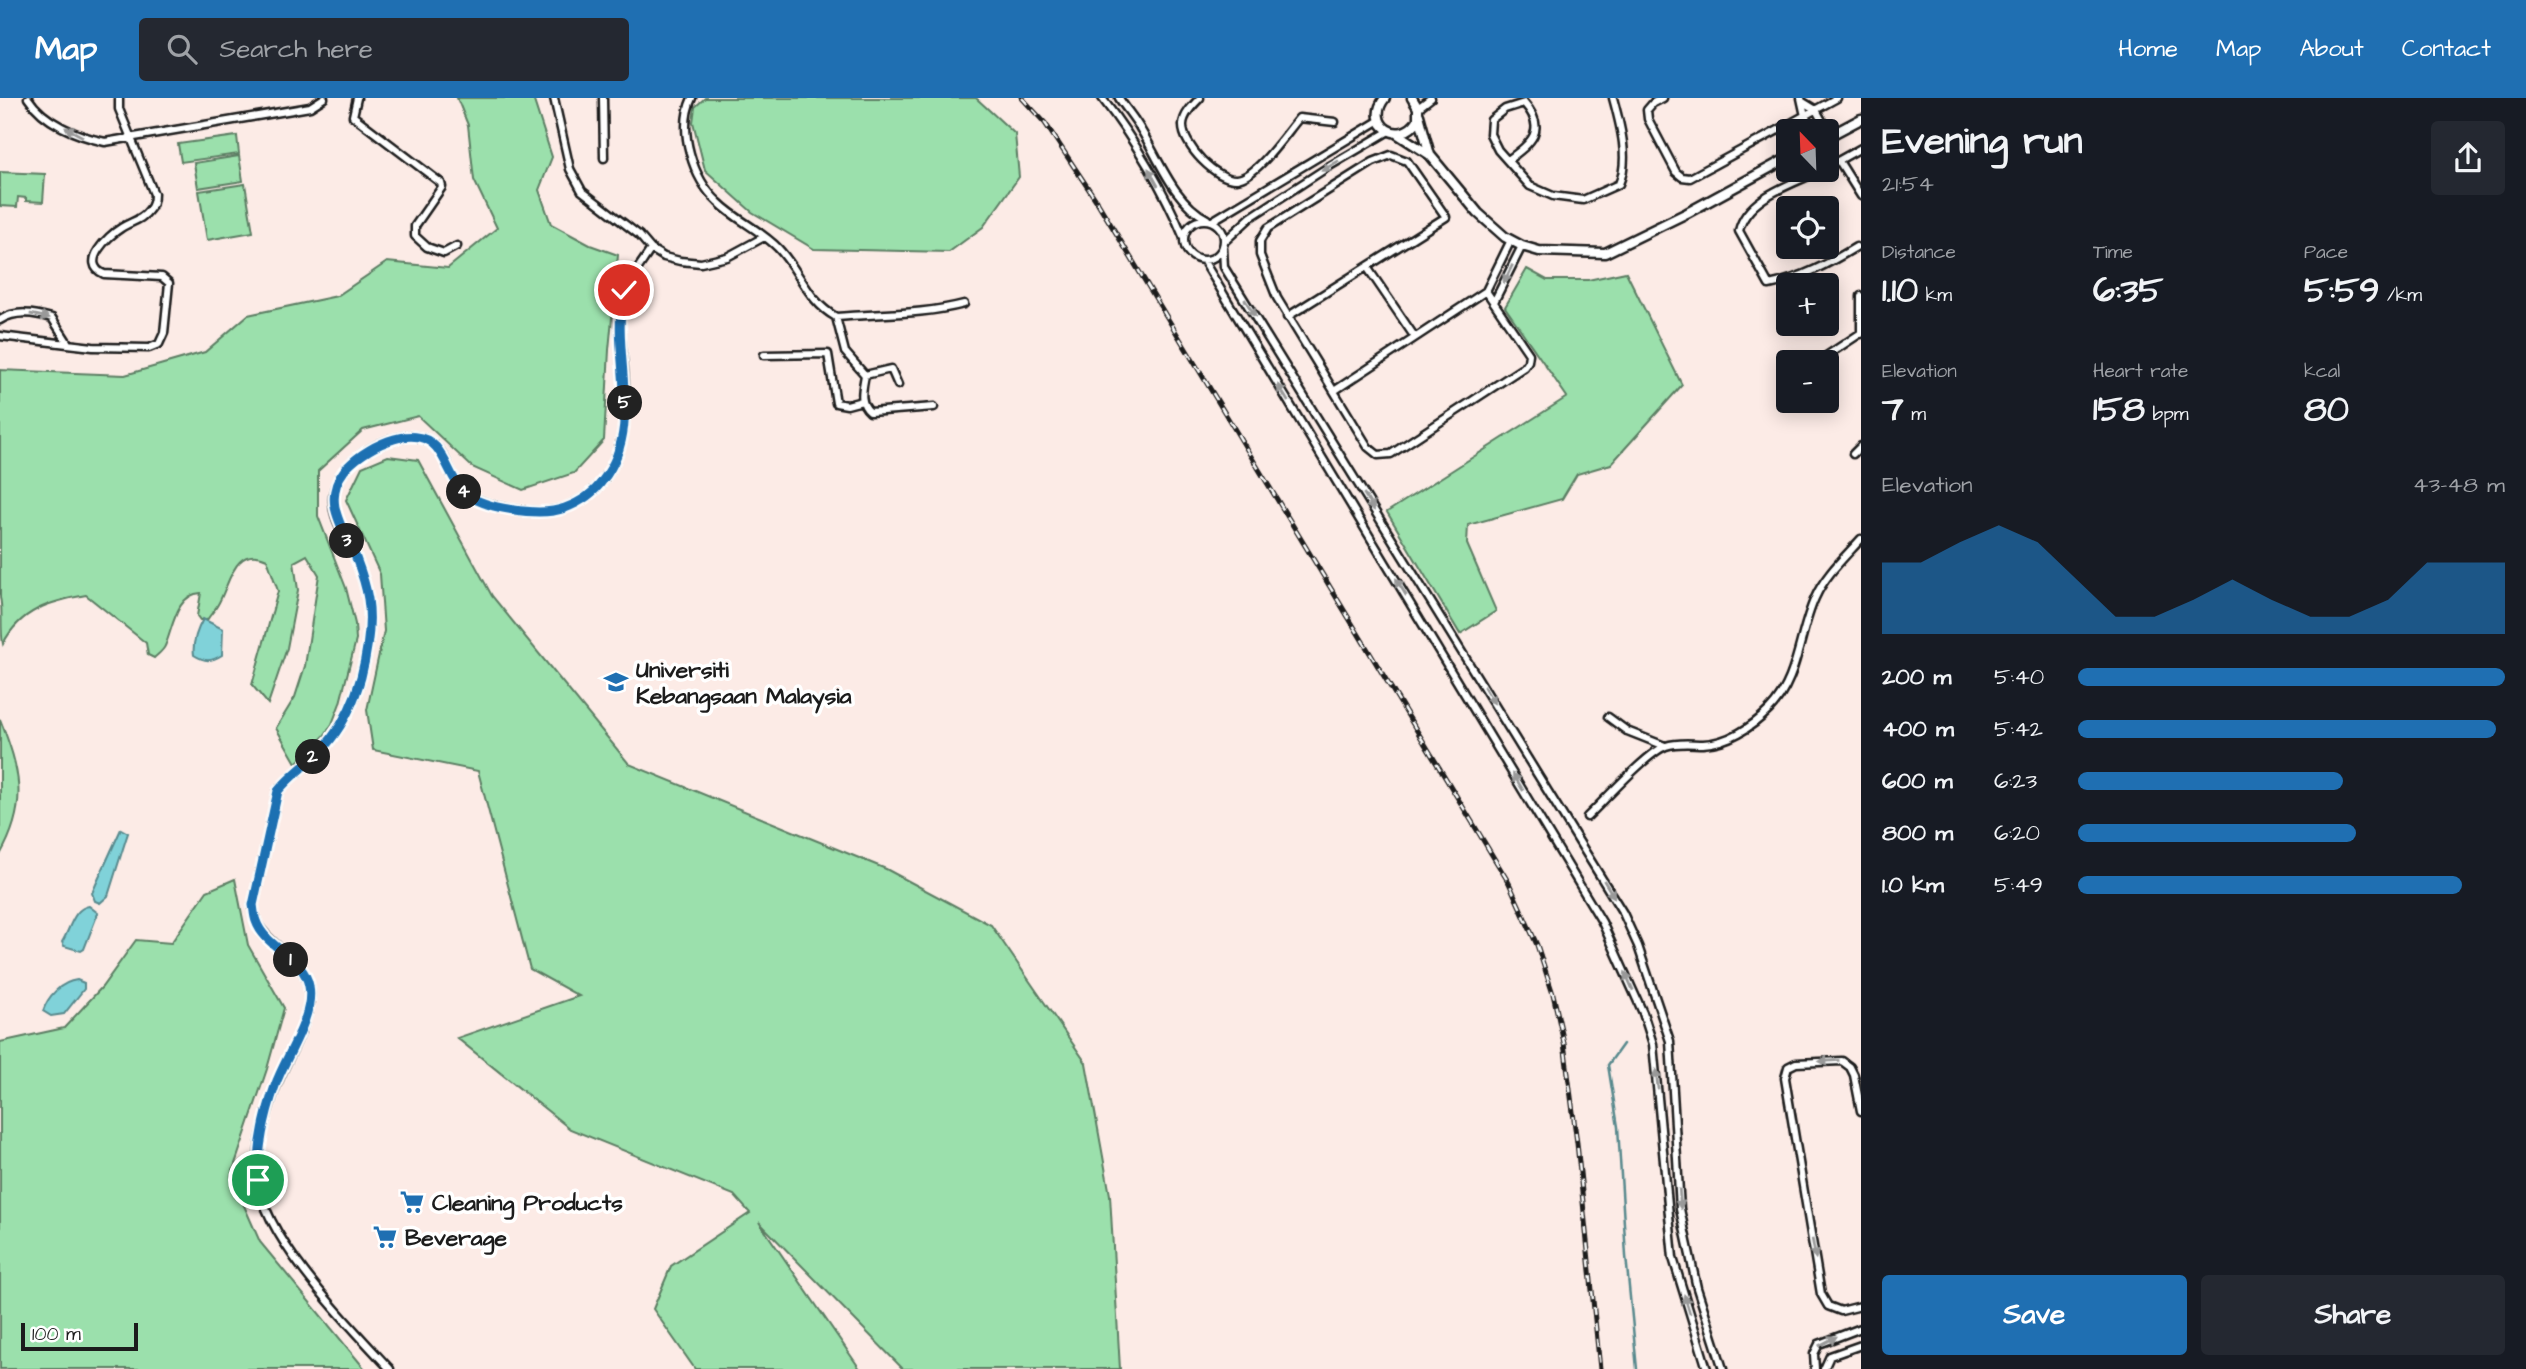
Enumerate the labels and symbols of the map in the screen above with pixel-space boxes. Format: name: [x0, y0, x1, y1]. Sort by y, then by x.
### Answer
north arrow: [1776, 119, 1839, 182]
one-way arrow: [64, 126, 84, 137]
one-way arrow: [1321, 159, 1340, 172]
one-way arrow: [1147, 167, 1159, 187]
pin: [594, 260, 654, 320]
one-way arrow: [1503, 264, 1514, 284]
one-way arrow: [1243, 299, 1256, 318]
one-way arrow: [29, 310, 51, 321]
one-way arrow: [1277, 383, 1290, 402]
pin: 5: [608, 386, 642, 420]
pin: 4: [447, 474, 482, 510]
one-way arrow: [1363, 492, 1376, 511]
pin: 3: [330, 524, 364, 558]
one-way arrow: [1394, 578, 1407, 597]
place label: Universiti Kebangsaan Malaysia: [636, 654, 852, 714]
school or university icon: Universiti Kebangsaan Malaysia: [602, 668, 630, 696]
one-way arrow: [1483, 686, 1495, 705]
pin: 2: [296, 740, 330, 774]
one-way arrow: [1512, 773, 1525, 792]
one-way arrow: [1602, 879, 1615, 899]
pin: 1: [274, 942, 308, 978]
one-way arrow: [1623, 970, 1634, 991]
one-way arrow: [1818, 1056, 1840, 1067]
one-way arrow: [1651, 1068, 1662, 1090]
pin: [228, 1150, 288, 1210]
place label: Cleaning Products: [432, 1187, 623, 1220]
supermarket icon: Cleaning Products: [398, 1188, 426, 1216]
one-way arrow: [1674, 1188, 1685, 1210]
place label: Beverage: [405, 1222, 507, 1255]
supermarket icon: Beverage: [371, 1223, 399, 1251]
one-way arrow: [1809, 1238, 1820, 1260]
one-way arrow: [1682, 1293, 1692, 1314]
scale bar: [21, 1320, 138, 1352]
one-way arrow: [1819, 1336, 1839, 1348]

